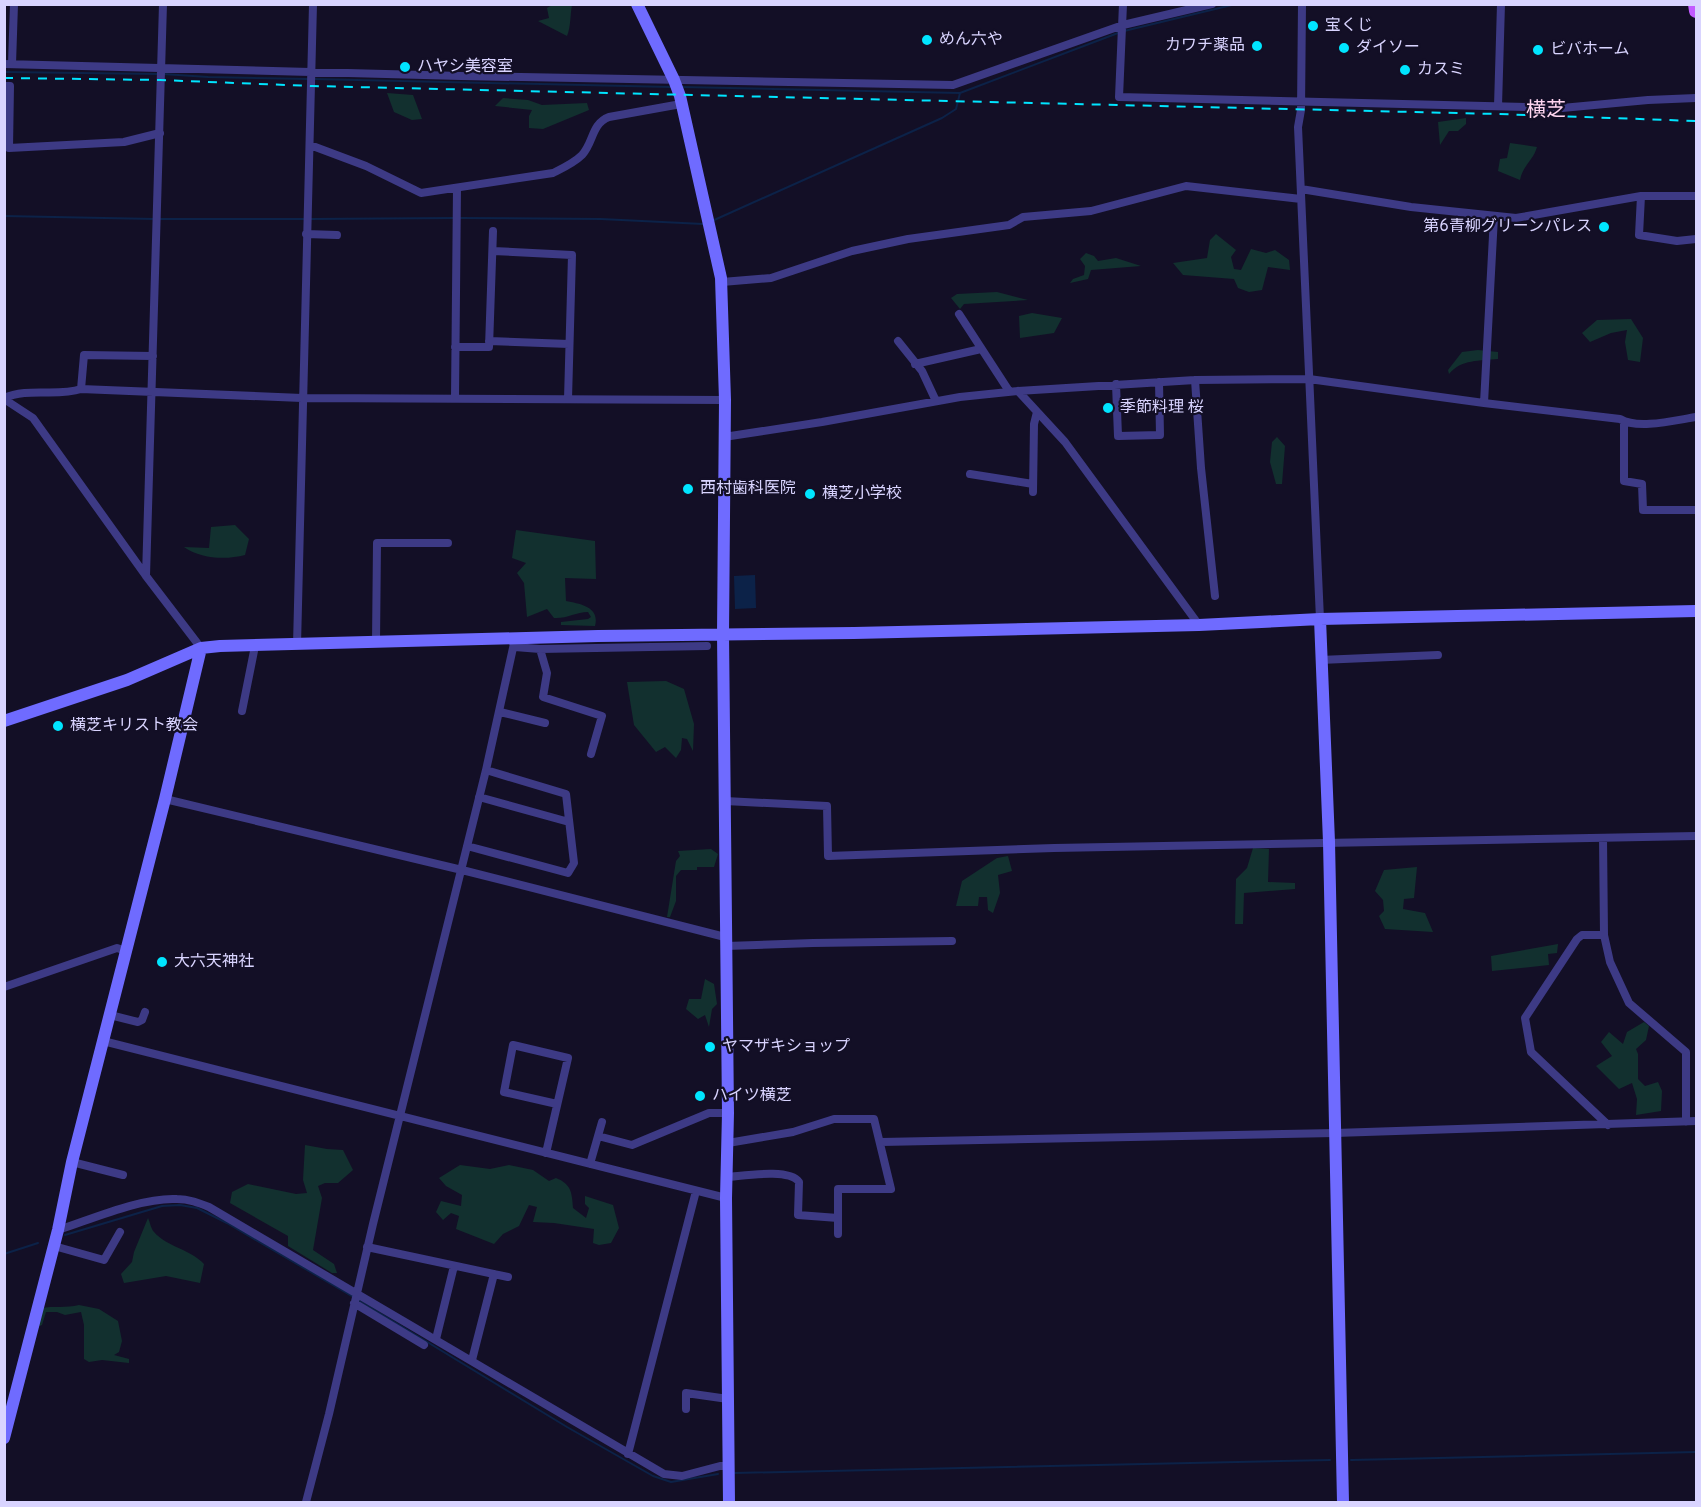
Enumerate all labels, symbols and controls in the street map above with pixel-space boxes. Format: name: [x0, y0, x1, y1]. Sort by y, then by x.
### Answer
place label: 宝くじ: [1325, 16, 1373, 36]
marker: 宝くじ: [1306, 19, 1320, 33]
place label: めん六や: [939, 30, 1003, 50]
marker: めん六や: [920, 33, 934, 47]
place label: カワチ薬品: [1165, 36, 1245, 56]
place label: ダイソー: [1356, 38, 1420, 58]
marker: カワチ薬品: [1250, 39, 1264, 53]
place label: ビバホーム: [1550, 40, 1630, 60]
marker: ダイソー: [1337, 41, 1351, 55]
marker: ビバホーム: [1531, 43, 1545, 57]
place label: ハヤシ美容室: [417, 57, 513, 77]
marker: ハヤシ美容室: [398, 60, 412, 74]
place label: カスミ: [1417, 60, 1465, 80]
marker: カスミ: [1398, 63, 1412, 77]
district label: 横芝: [1526, 98, 1566, 124]
place label: 第6青柳グリーンパレス: [1423, 217, 1592, 237]
marker: 第6青柳グリーンパレス: [1597, 220, 1611, 234]
place label: 季節料理 桜: [1120, 398, 1204, 418]
marker: 季節料理 桜: [1101, 401, 1115, 415]
place label: 西村歯科医院: [700, 479, 796, 499]
marker: 西村歯科医院: [681, 482, 695, 496]
place label: 横芝小学校: [822, 484, 902, 504]
marker: 横芝小学校: [803, 487, 817, 501]
place label: 横芝キリスト教会: [70, 716, 198, 736]
marker: 横芝キリスト教会: [51, 719, 65, 733]
place label: 大六天神社: [174, 952, 254, 972]
marker: 大六天神社: [155, 955, 169, 969]
place label: ヤマザキショップ: [722, 1037, 850, 1057]
marker: ヤマザキショップ: [703, 1040, 717, 1054]
place label: ハイツ横芝: [712, 1086, 792, 1106]
marker: ハイツ横芝: [693, 1089, 707, 1103]

